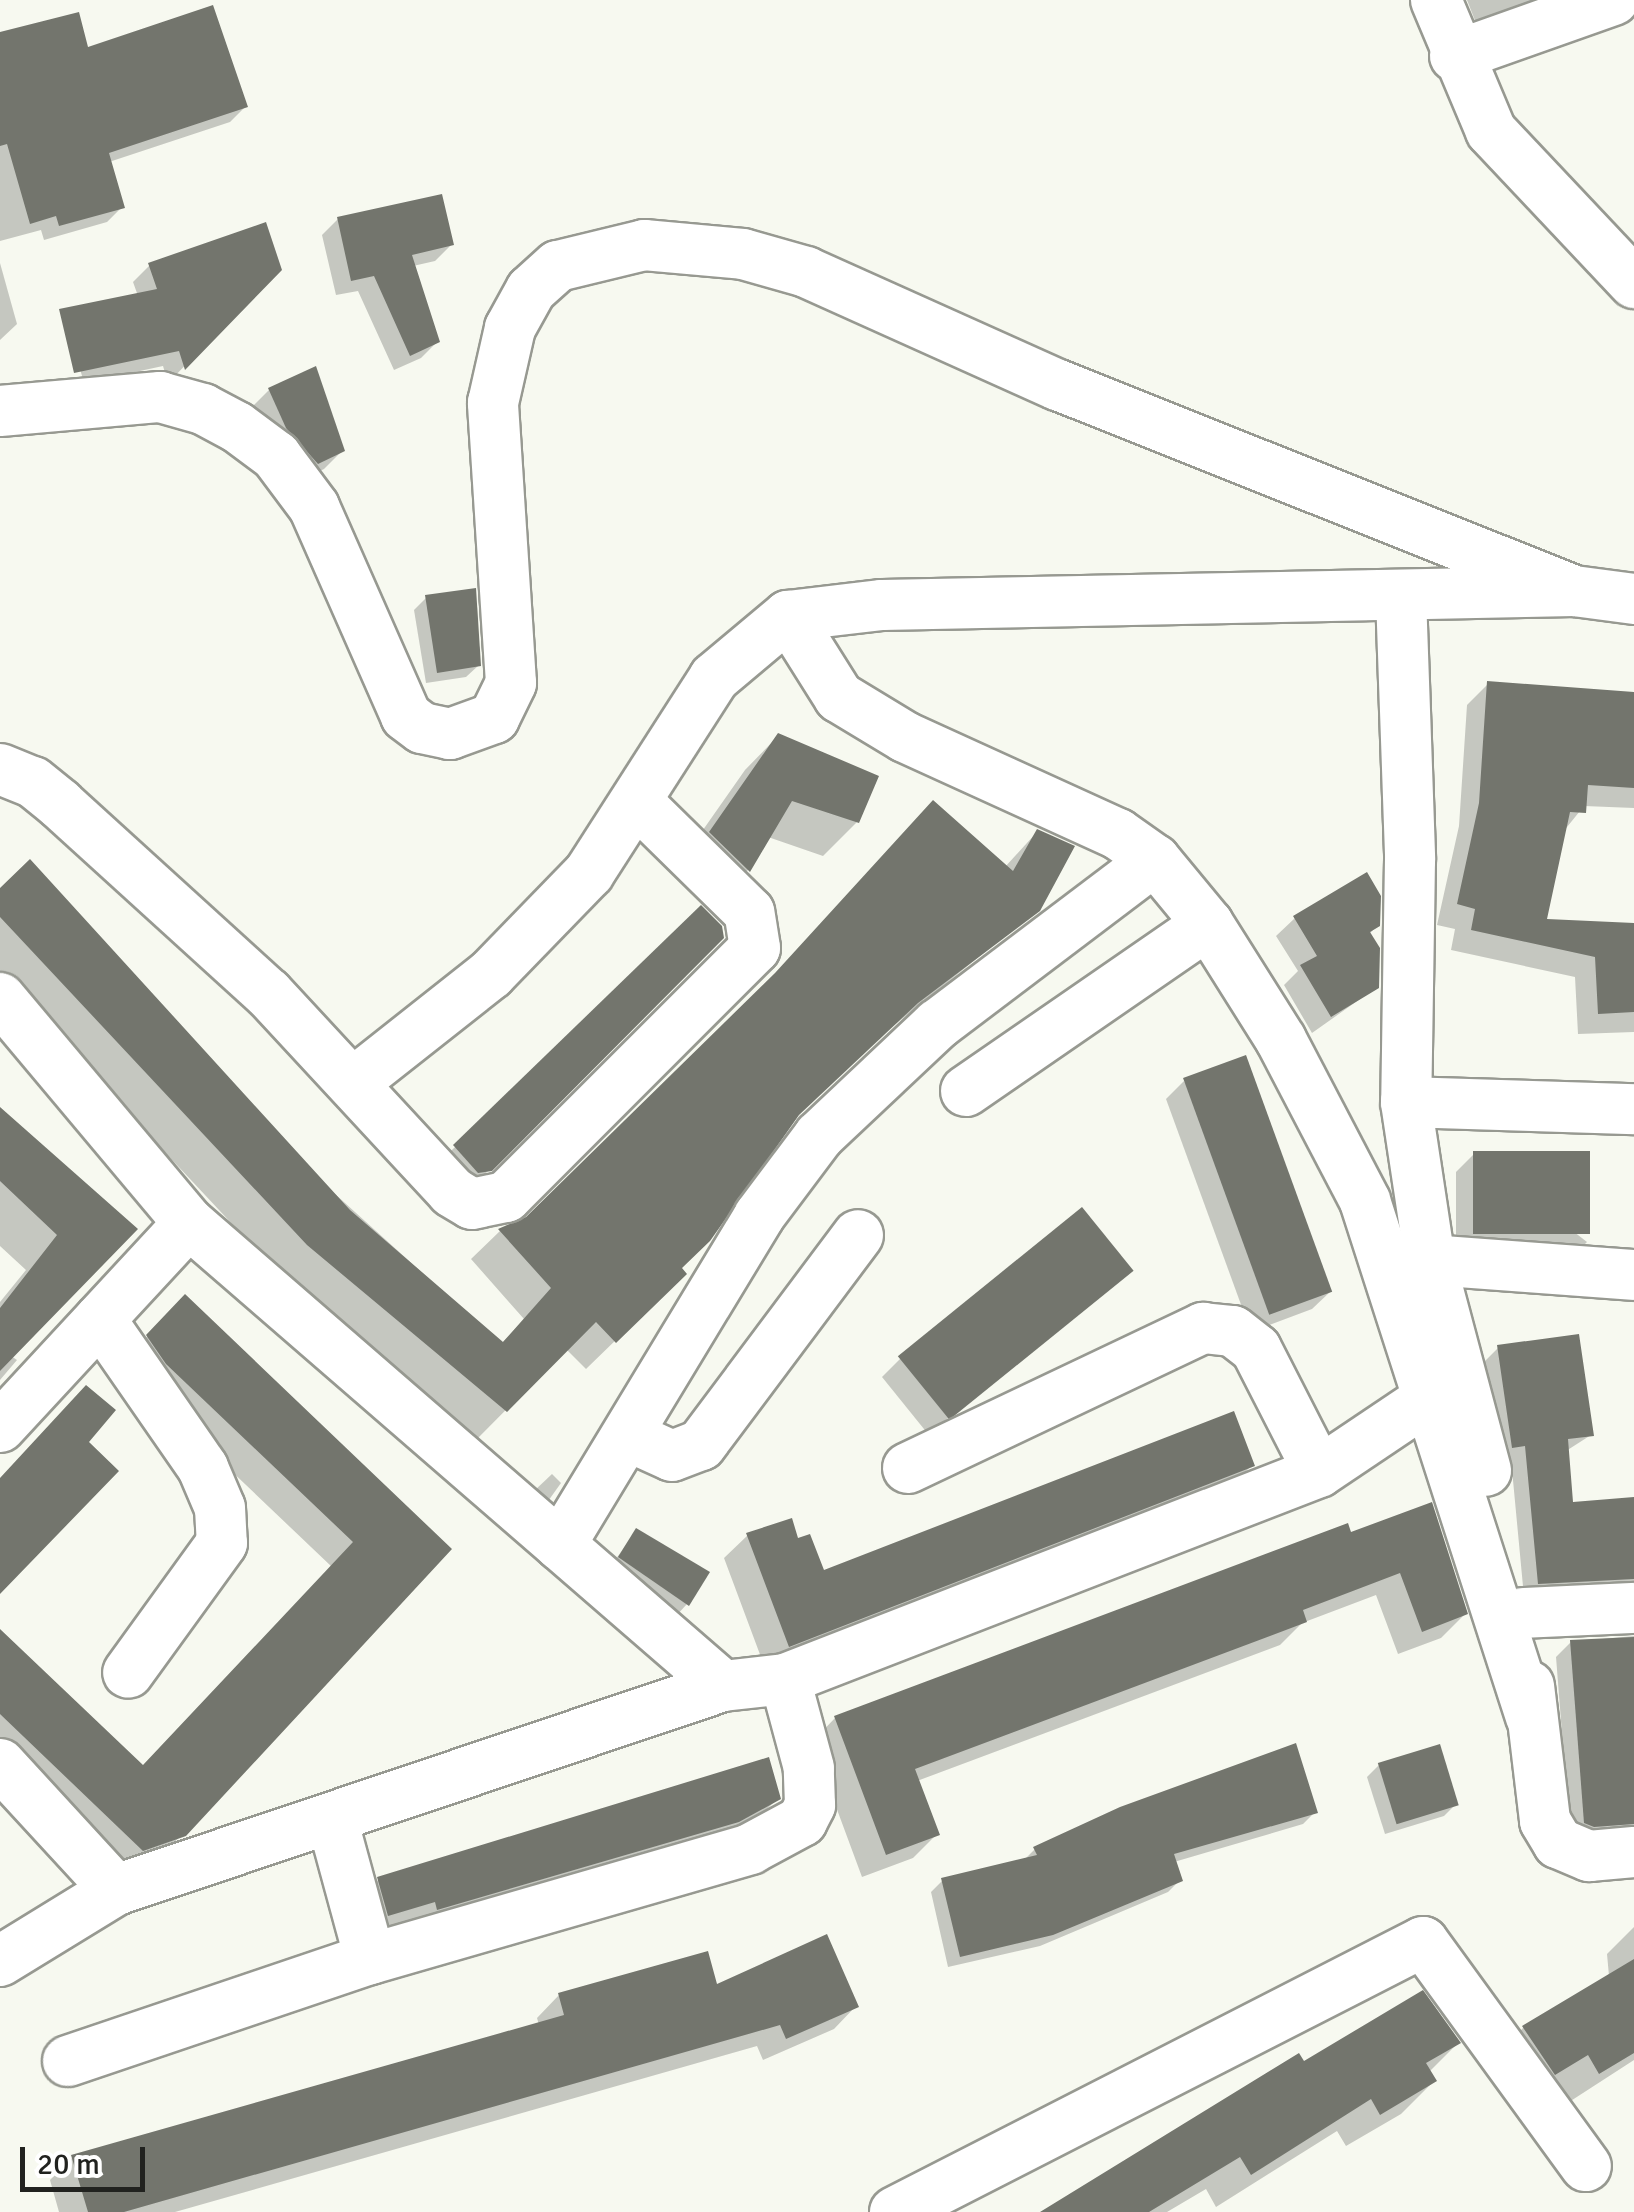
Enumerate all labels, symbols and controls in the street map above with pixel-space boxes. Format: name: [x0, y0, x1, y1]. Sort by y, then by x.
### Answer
scale bar: [25, 2127, 150, 2189]
text: 20 m: [37, 2146, 100, 2183]

